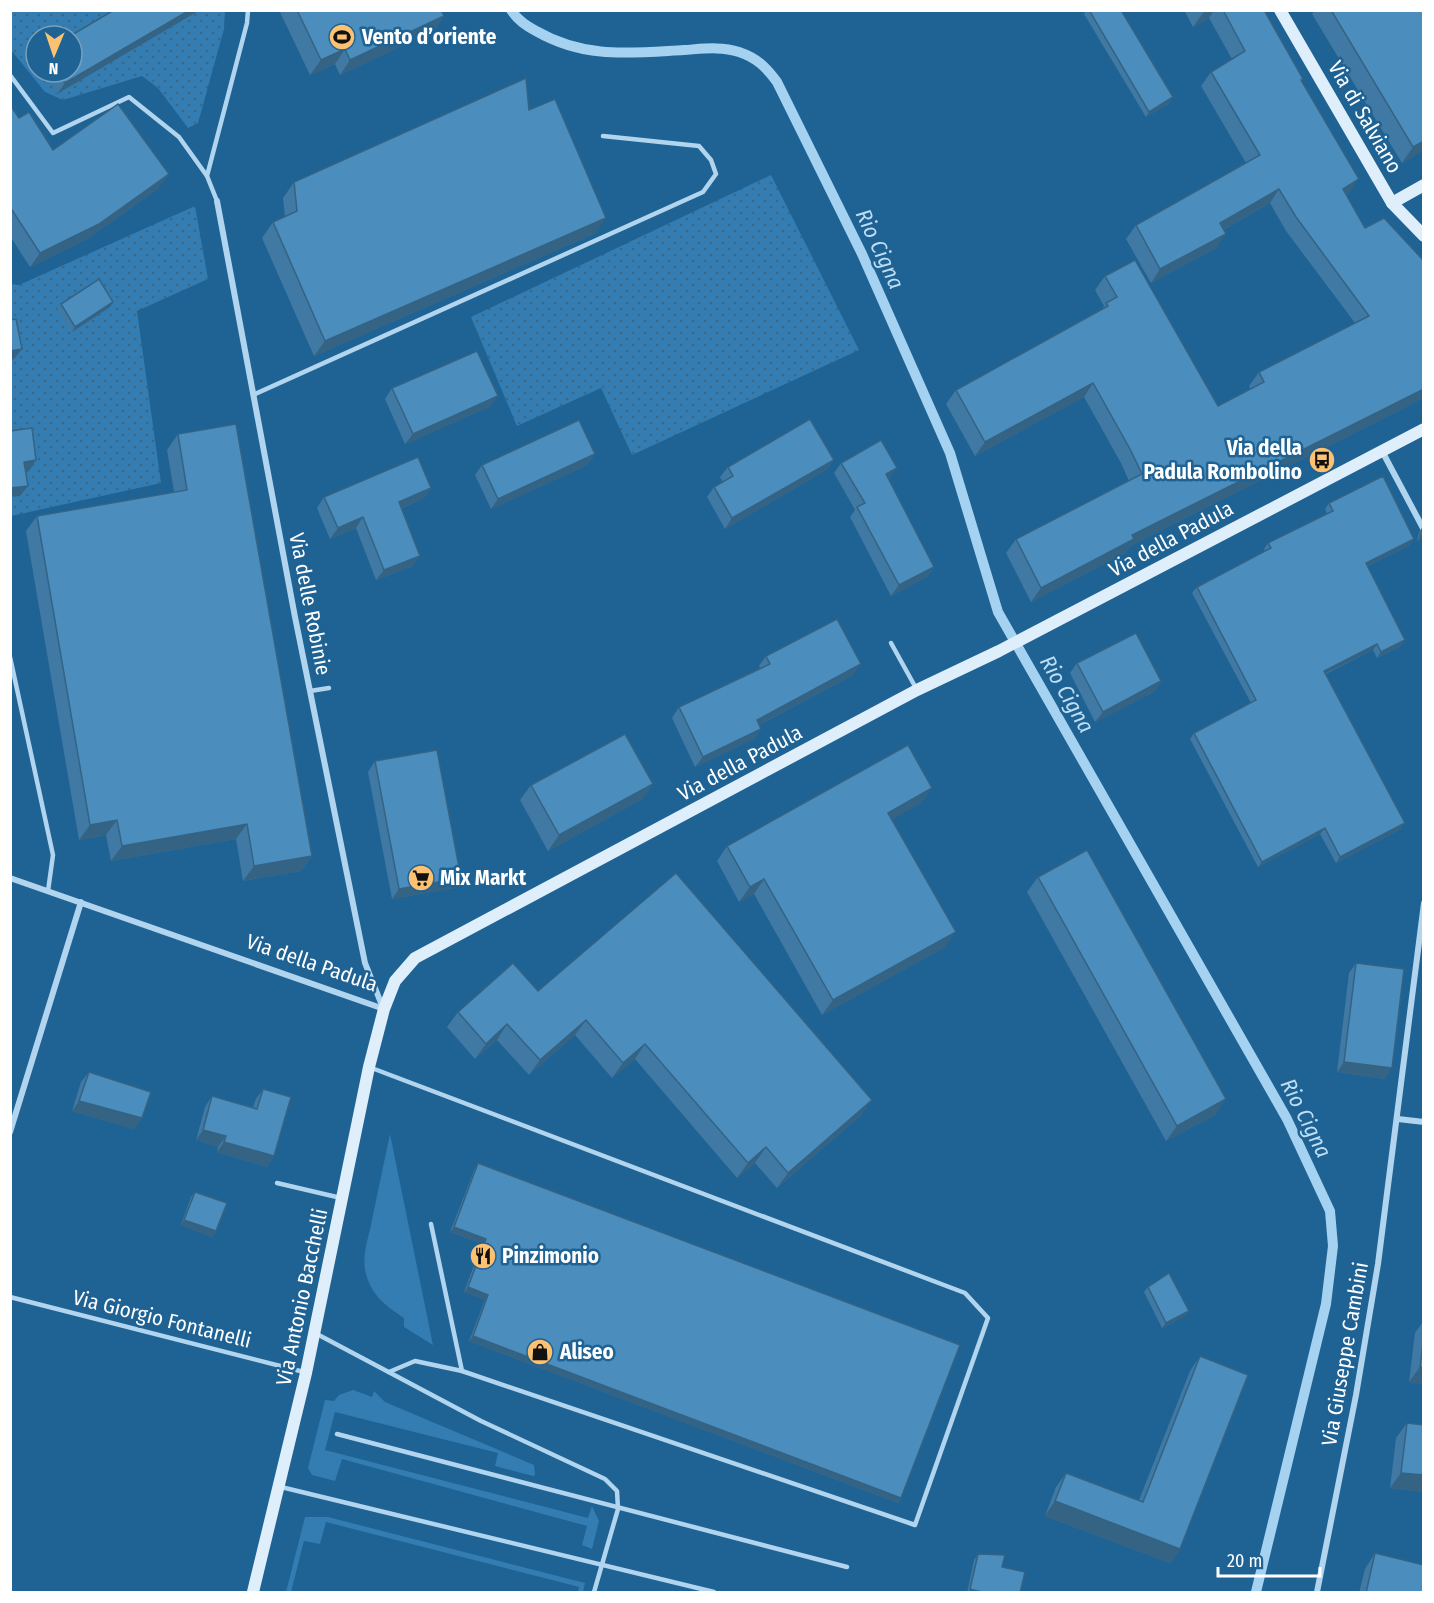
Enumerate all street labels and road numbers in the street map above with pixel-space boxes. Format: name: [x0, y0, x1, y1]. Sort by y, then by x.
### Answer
street label: Via di Salviano: [1322, 56, 1408, 178]
street label: Via della Padula: [1104, 495, 1238, 583]
street label: Via delle Robinie: [283, 531, 337, 677]
street label: Via della Padula: [673, 719, 807, 807]
street label: Via della Padula: [243, 928, 381, 998]
street label: Via Antonio Bacchelli: [271, 1206, 333, 1388]
street label: Via Giuseppe Cambini: [1316, 1260, 1374, 1448]
street label: Via Giorgio Fontanelli: [70, 1284, 254, 1354]

